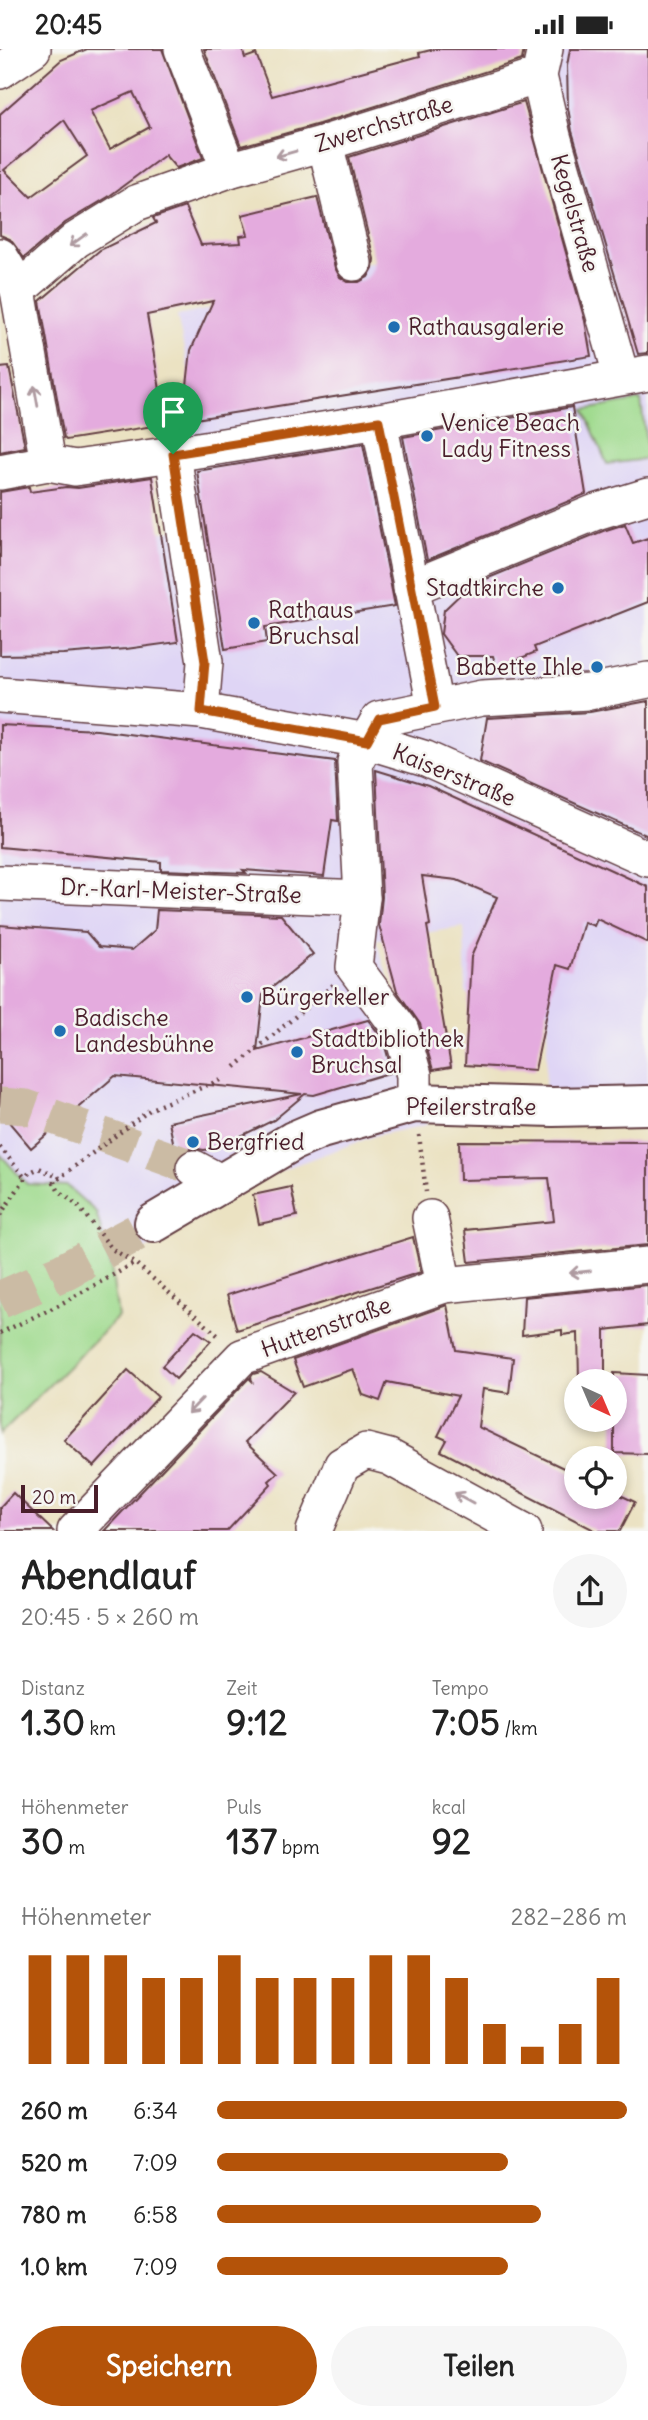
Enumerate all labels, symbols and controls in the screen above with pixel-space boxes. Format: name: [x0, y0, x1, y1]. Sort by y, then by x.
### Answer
text: 20:45: [35, 8, 102, 41]
street label: Zwerchstraße: [312, 89, 456, 158]
one-way arrow: [275, 148, 298, 161]
street label: Kegelstraße: [545, 150, 606, 275]
one-way arrow: [69, 233, 88, 248]
place label: Rathausgalerie: [408, 312, 564, 341]
marker: Rathausgalerie: [386, 319, 402, 335]
pin: [143, 382, 203, 454]
one-way arrow: [29, 385, 42, 408]
icon: arrive: [154, 393, 192, 431]
place label: Venice Beach Lady Fitness: [441, 408, 580, 463]
marker: Venice Beach Lady Fitness: [419, 428, 435, 444]
place label: Stadtkirche: [426, 573, 544, 602]
marker: Stadtkirche: [550, 580, 566, 596]
place label: Rathaus Bruchsal: [268, 595, 360, 650]
marker: Rathaus Bruchsal: [246, 615, 262, 631]
place label: Babette Ihle: [456, 652, 583, 681]
marker: Babette Ihle: [589, 659, 605, 675]
street label: Kaiserstraße: [388, 737, 520, 812]
street label: Dr.-Karl-Meister-Straße: [60, 872, 302, 909]
place label: Bürgerkeller: [261, 982, 390, 1011]
marker: Bürgerkeller: [239, 989, 255, 1005]
place label: Badische Landesbühne: [74, 1003, 214, 1058]
marker: Badische Landesbühne: [52, 1023, 68, 1039]
place label: Stadtbibliothek Bruchsal: [311, 1024, 464, 1079]
marker: Stadtbibliothek Bruchsal: [289, 1044, 305, 1060]
street label: Pfeilerstraße: [406, 1092, 536, 1121]
place label: Bergfried: [207, 1127, 304, 1156]
marker: Bergfried: [185, 1134, 201, 1150]
one-way arrow: [569, 1266, 592, 1279]
street label: Huttenstraße: [257, 1290, 395, 1363]
north arrow: [564, 1369, 626, 1431]
map controls: [564, 1369, 627, 1509]
one-way arrow: [187, 1397, 204, 1414]
button: locate: [564, 1446, 627, 1509]
scale bar: [21, 1482, 98, 1514]
text: 20 m: [32, 1485, 76, 1509]
one-way arrow: [454, 1491, 475, 1504]
text: Abendlauf: [21, 1552, 196, 1599]
button: share: [553, 1554, 627, 1628]
text: 20:45 · 5 × 260 m: [21, 1602, 199, 1631]
text: Distanz: [21, 1676, 85, 1700]
text: Zeit: [226, 1676, 257, 1700]
text: Tempo: [432, 1676, 489, 1700]
text: 1.30: [21, 1700, 85, 1744]
text: 9:12: [226, 1700, 287, 1744]
text: 7:05: [432, 1700, 500, 1744]
text: km: [85, 1716, 116, 1740]
text: /km: [500, 1716, 538, 1740]
text: Höhenmeter: [21, 1795, 129, 1819]
text: Puls: [226, 1795, 262, 1819]
text: kcal: [432, 1795, 466, 1819]
text: 30: [21, 1819, 64, 1863]
text: 137: [226, 1819, 277, 1863]
text: 92: [432, 1819, 471, 1863]
text: m: [64, 1835, 85, 1859]
text: bpm: [277, 1835, 320, 1859]
text: Höhenmeter: [21, 1902, 151, 1931]
text: 282–286 m: [511, 1902, 627, 1931]
text: 260 m: [21, 2096, 88, 2125]
text: 6:34: [133, 2096, 178, 2125]
text: 520 m: [21, 2148, 88, 2177]
text: 7:09: [133, 2148, 178, 2177]
text: 780 m: [21, 2200, 86, 2229]
text: 6:58: [133, 2200, 178, 2229]
text: 1.0 km: [21, 2252, 87, 2281]
text: 7:09: [133, 2252, 178, 2281]
button: Speichern: [21, 2326, 317, 2406]
button: Teilen: [331, 2326, 627, 2406]

